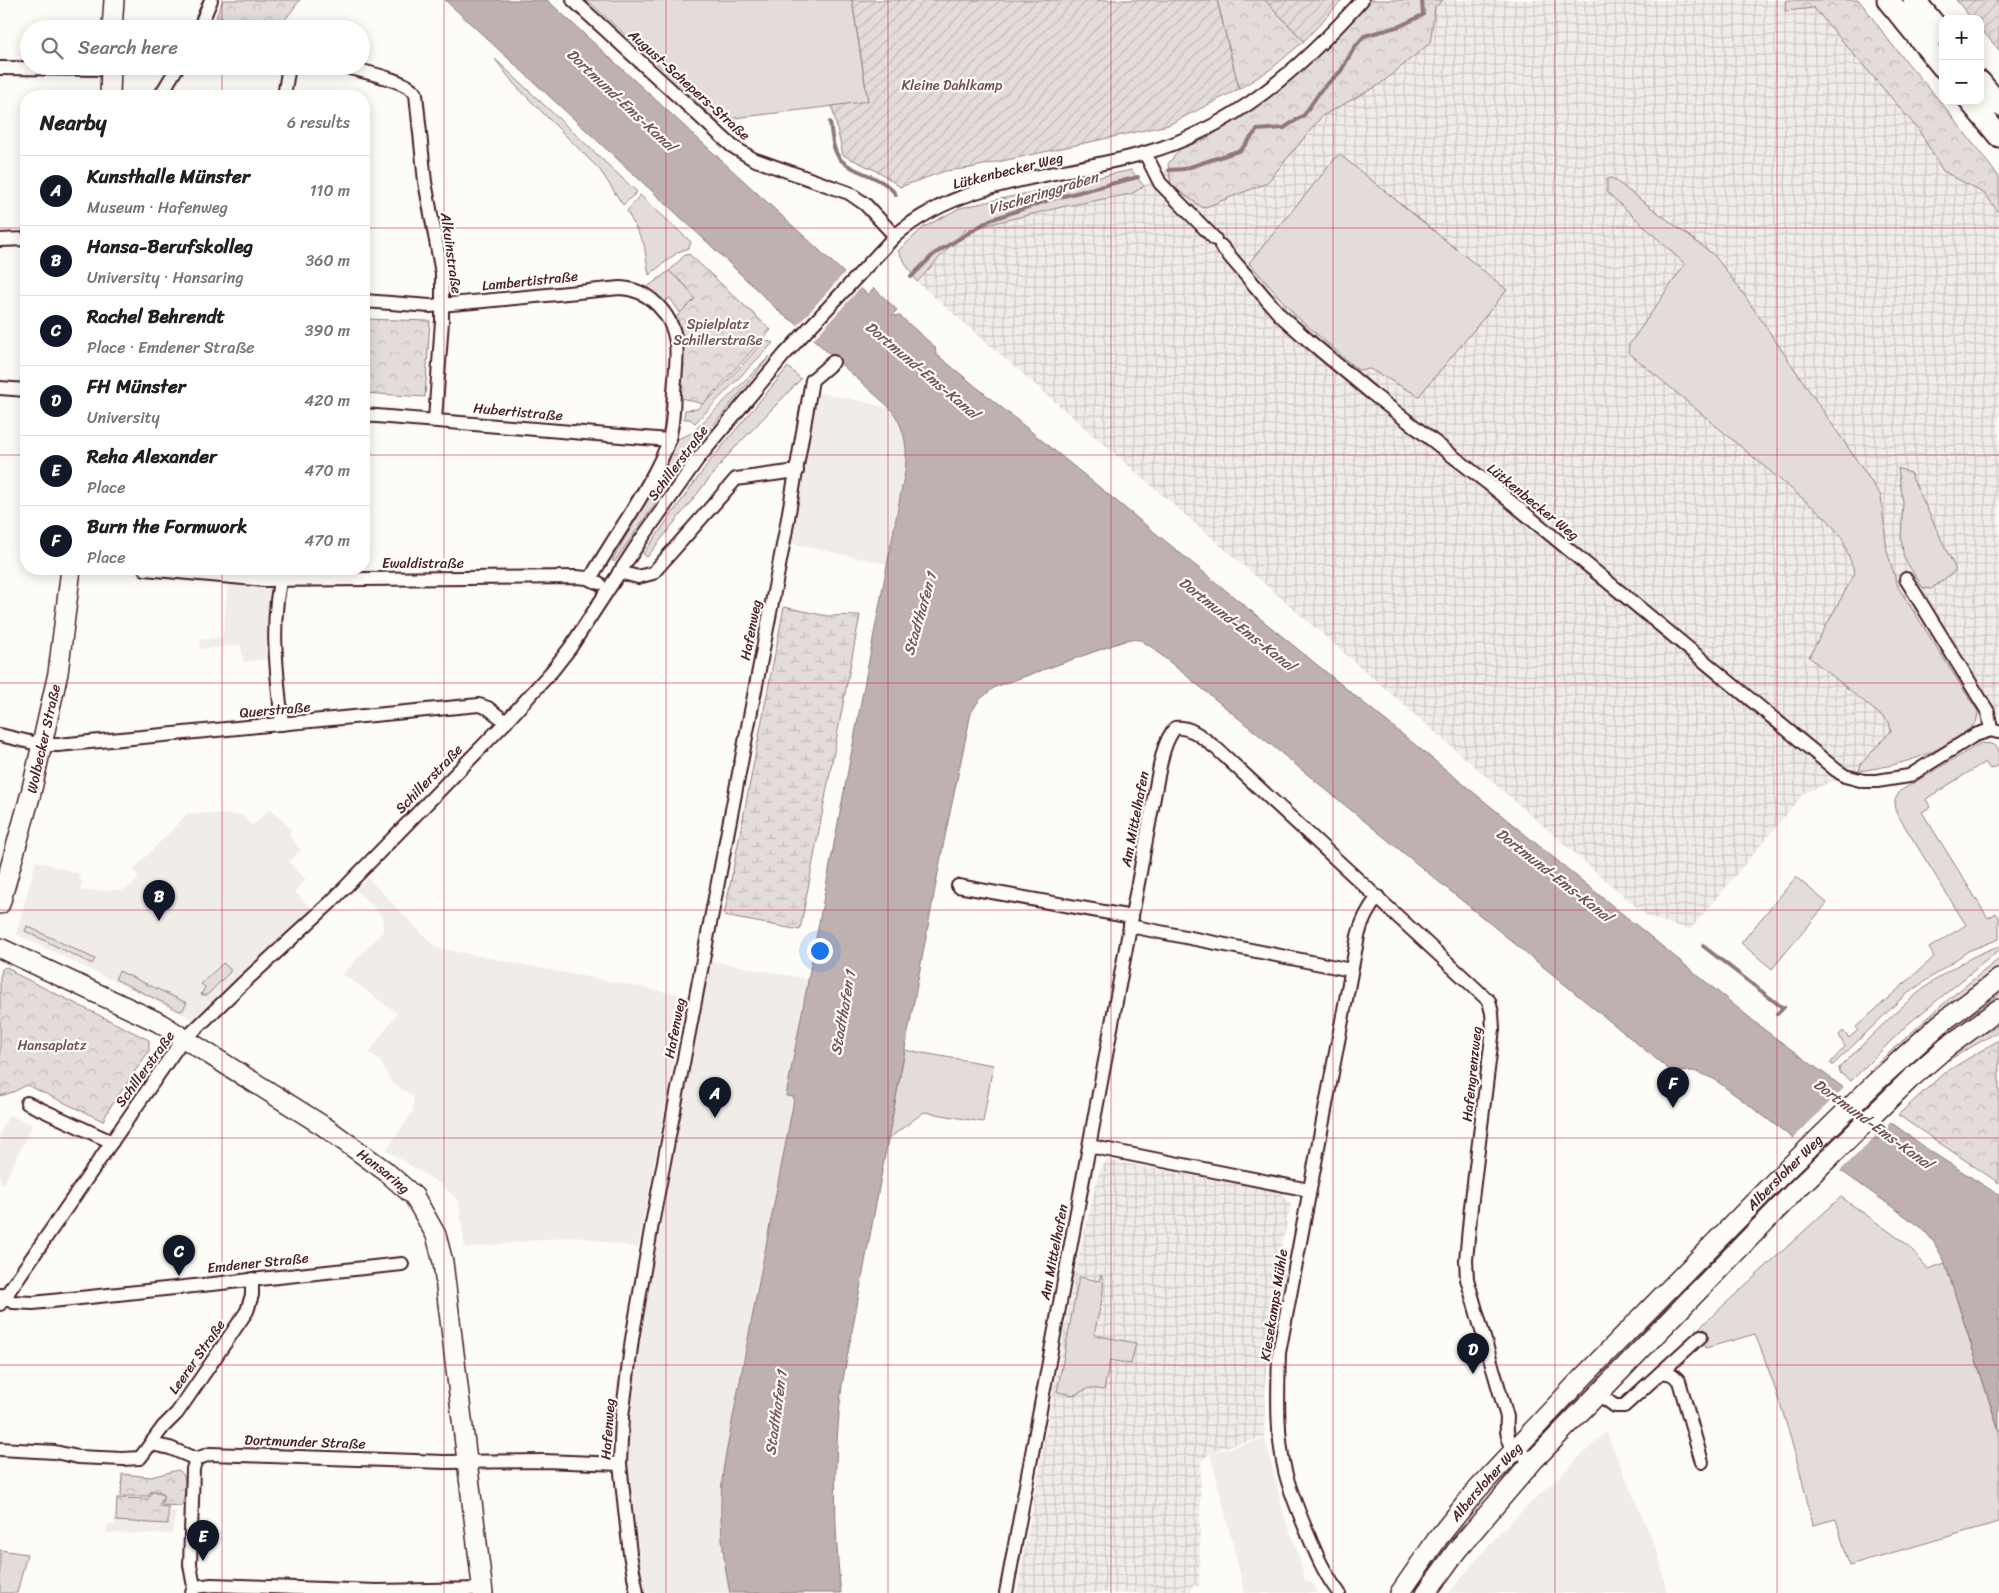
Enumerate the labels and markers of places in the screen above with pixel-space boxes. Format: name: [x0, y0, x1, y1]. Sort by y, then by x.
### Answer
pin: B: [143, 880, 175, 921]
pin: F: [1657, 1067, 1689, 1108]
pin: A: [699, 1077, 731, 1118]
pin: C: [163, 1235, 195, 1276]
pin: D: [1457, 1333, 1489, 1374]
pin: E: [187, 1520, 219, 1561]

